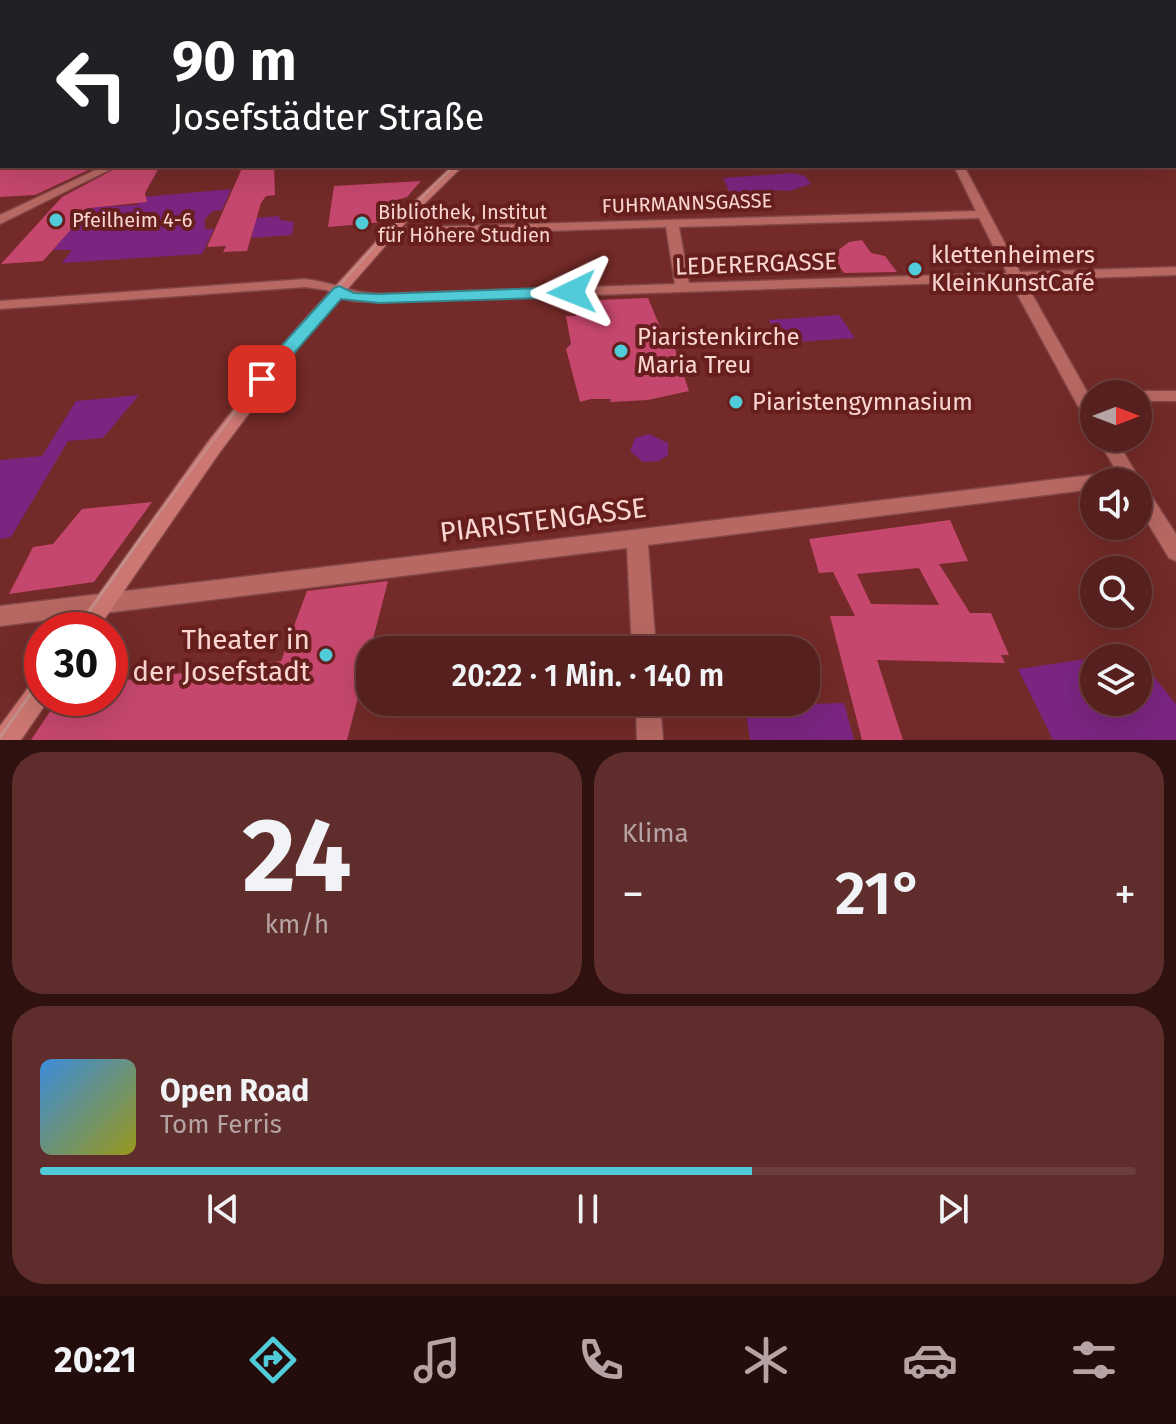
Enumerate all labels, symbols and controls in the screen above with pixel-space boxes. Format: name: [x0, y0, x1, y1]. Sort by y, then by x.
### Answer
text: 90 m: [172, 28, 297, 95]
icon: left: [40, 32, 144, 136]
text: Josefstädter Straße: [172, 96, 484, 140]
street label: FUHRMANNSGASSE: [601, 188, 773, 218]
place label: Bibliothek, Institut für Höhere Studien: [378, 200, 551, 247]
place label: Pfeilheim 4-6: [72, 208, 192, 232]
marker: Pfeilheim 4-6: [47, 211, 65, 229]
marker: Bibliothek, Institut für Höhere Studien: [353, 214, 371, 232]
place label: klettenheimers KleinKunstCafé: [931, 241, 1095, 297]
street label: LEDERERGASSE: [674, 247, 838, 281]
position arrow: [530, 250, 614, 334]
marker: klettenheimers KleinKunstCafé: [906, 260, 924, 278]
place label: Piaristenkirche Maria Treu: [637, 323, 800, 379]
marker: Piaristenkirche Maria Treu: [612, 342, 630, 360]
pin: [228, 345, 296, 413]
icon: arrive: [240, 357, 284, 401]
north arrow: [1080, 380, 1152, 452]
map controls: [1080, 380, 1152, 716]
place label: Piaristengymnasium: [752, 388, 973, 416]
marker: Piaristengymnasium: [727, 393, 745, 411]
button: sound: [1080, 468, 1152, 540]
street label: PIARISTENGASSE: [438, 491, 648, 549]
button: search: [1080, 556, 1152, 628]
speed limit sign: 30: [24, 612, 128, 716]
place label: Theater in der Josefstadt: [132, 623, 311, 688]
button: layers: [1080, 644, 1152, 716]
marker: Theater in der Josefstadt: [317, 646, 335, 664]
text: 20:22 · 1 Min. · 140 m: [452, 658, 724, 694]
text: 24: [242, 794, 352, 919]
text: Klima: [622, 818, 689, 849]
text: 21°: [835, 858, 923, 930]
text: −: [622, 868, 644, 921]
text: +: [1114, 868, 1136, 921]
text: km/h: [265, 909, 329, 940]
text: Open Road: [160, 1073, 309, 1109]
text: Tom Ferris: [160, 1109, 282, 1140]
icon: previous: [201, 1187, 245, 1231]
icon: pause: [566, 1187, 610, 1231]
icon: next: [931, 1187, 975, 1231]
icon: directions: [245, 1332, 301, 1388]
icon: music: [409, 1332, 465, 1388]
icon: phone: [573, 1332, 629, 1388]
icon: climate: [738, 1332, 794, 1388]
icon: car: [902, 1332, 958, 1388]
icon: filters: [1066, 1332, 1122, 1388]
text: 20:21: [54, 1338, 137, 1382]

